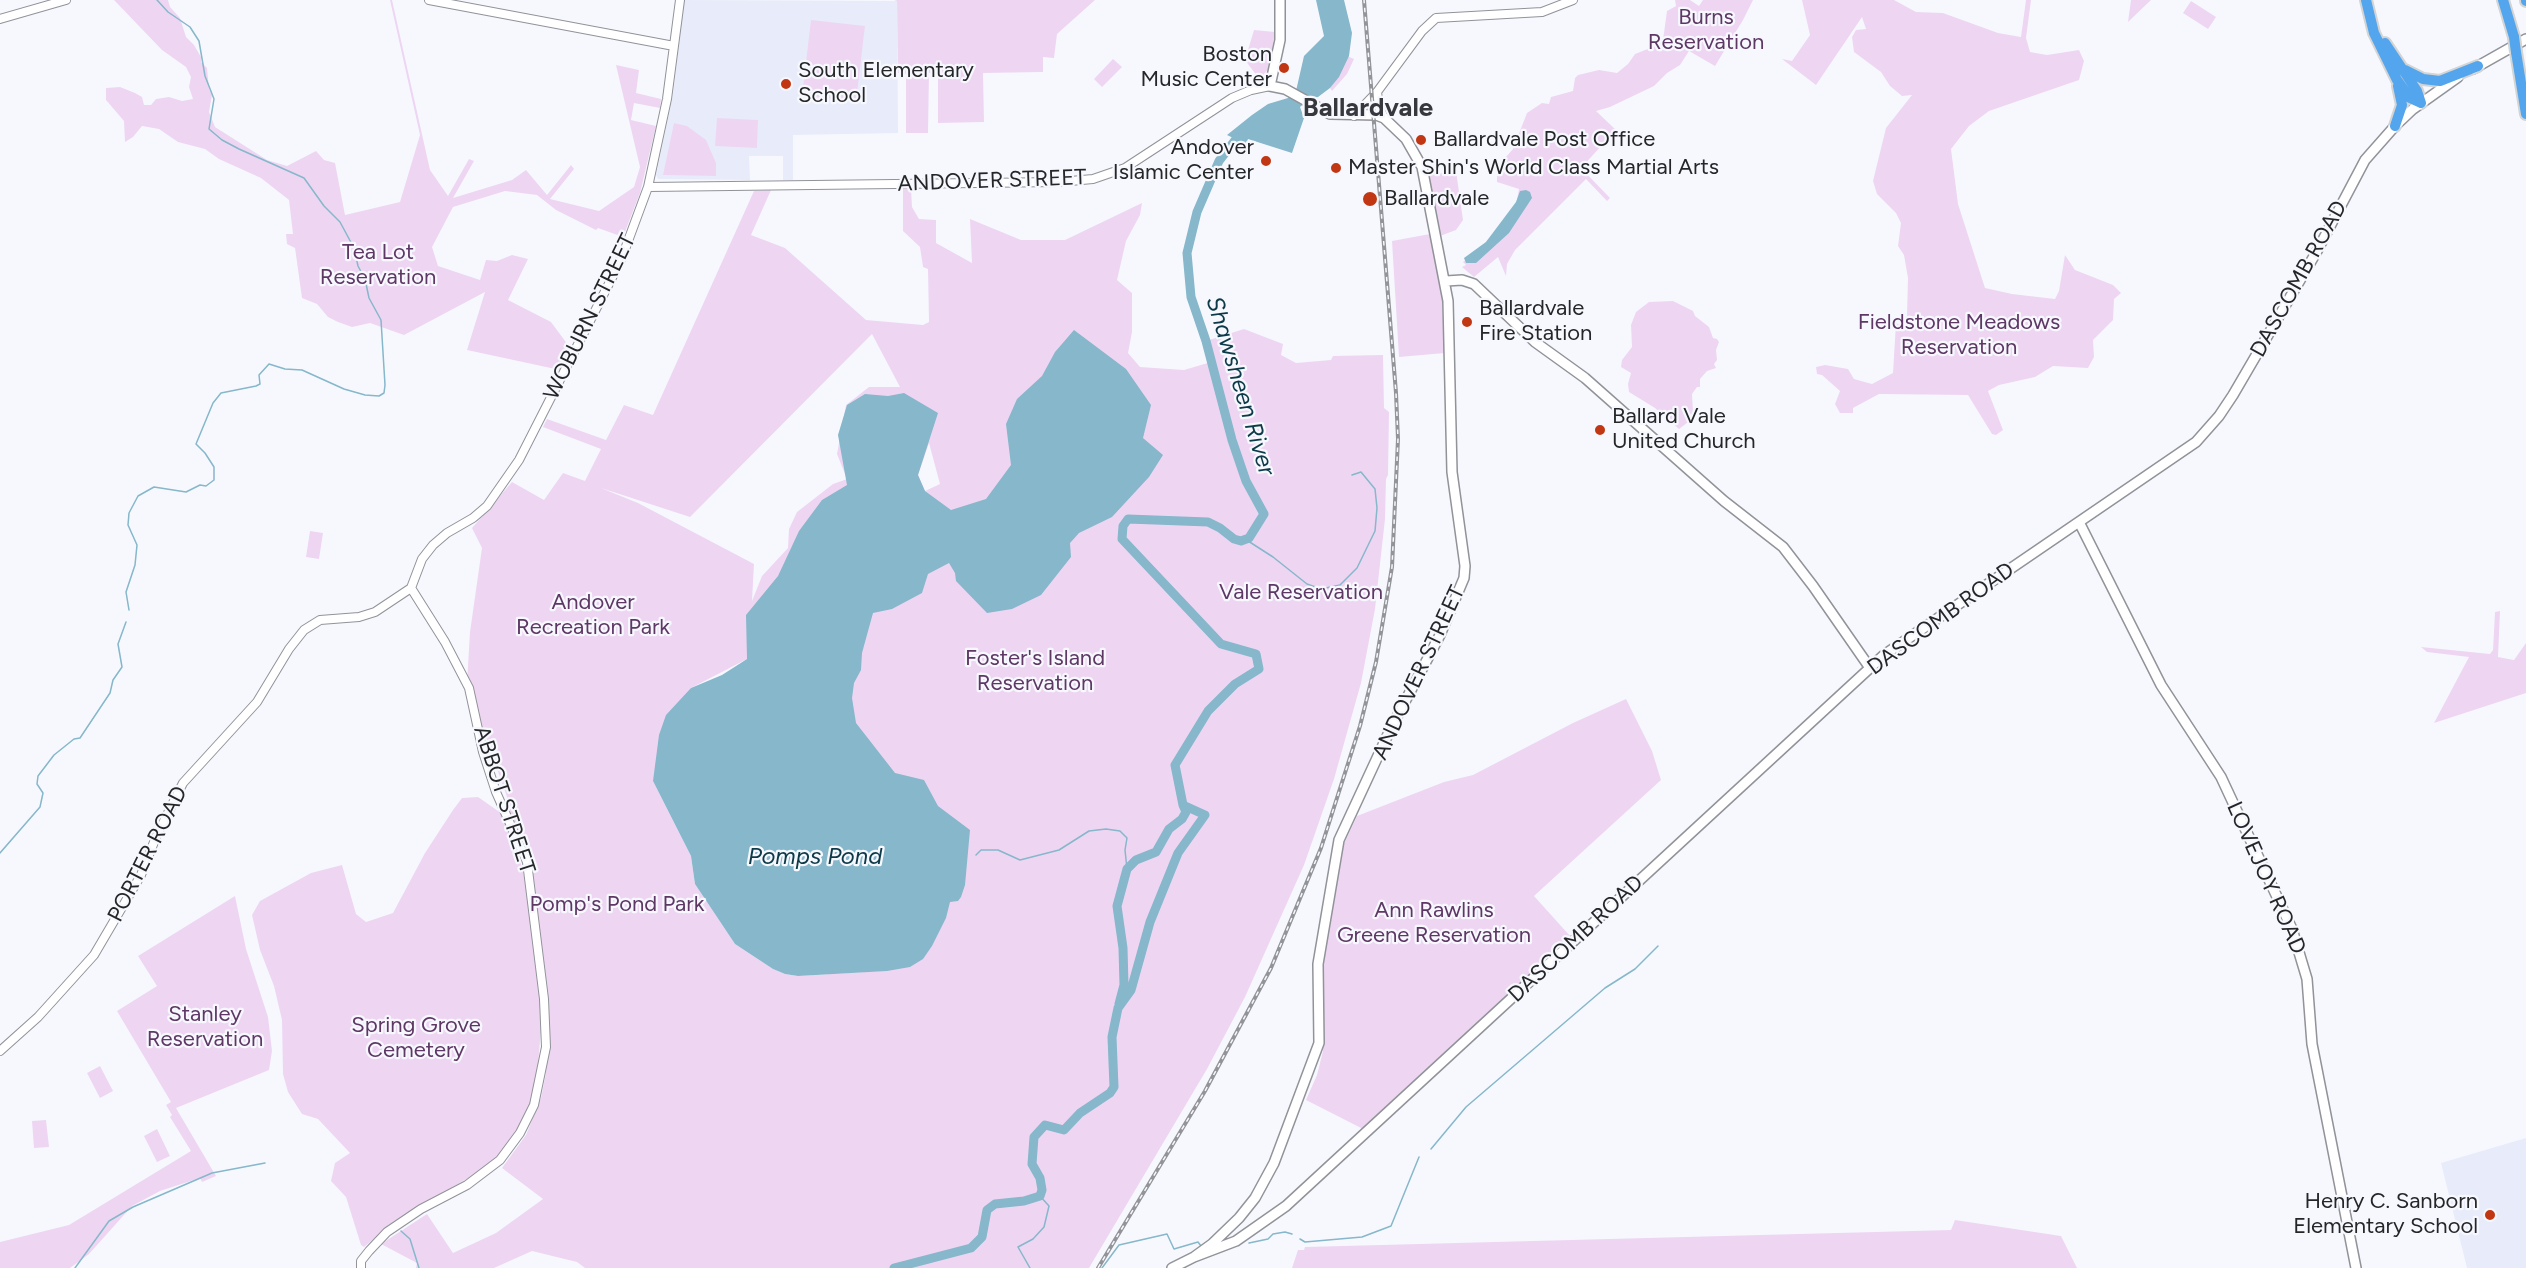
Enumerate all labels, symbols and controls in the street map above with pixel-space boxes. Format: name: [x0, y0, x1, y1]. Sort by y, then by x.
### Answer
park label: Burns Reservation: [1648, 5, 1764, 56]
place label: Boston Music Center: [1141, 42, 1272, 94]
place label: South Elementary School: [798, 58, 974, 110]
marker: Boston Music Center: [1277, 61, 1291, 75]
marker: South Elementary School: [779, 77, 793, 91]
district label: Ballardvale: [1303, 92, 1433, 124]
place label: Ballardvale Post Office: [1433, 127, 1655, 153]
marker: Ballardvale Post Office: [1414, 133, 1428, 147]
place label: Andover Islamic Center: [1113, 135, 1254, 186]
marker: Andover Islamic Center: [1259, 154, 1273, 168]
place label: Master Shin's World Class Martial Arts: [1348, 155, 1719, 181]
marker: Master Shin's World Class Martial Arts: [1329, 161, 1343, 175]
street label: ANDOVER STREET: [897, 165, 1087, 197]
place label: Ballardvale: [1384, 186, 1489, 212]
marker: Ballardvale: [1361, 190, 1379, 208]
street label: DASCOMB ROAD: [2245, 196, 2353, 362]
street label: WOBURN STREET: [538, 230, 642, 404]
park label: Tea Lot Reservation: [320, 240, 436, 292]
water label: Shawsheen River: [1199, 293, 1281, 479]
place label: Ballardvale Fire Station: [1479, 296, 1592, 348]
park label: Fieldstone Meadows Reservation: [1858, 310, 2060, 362]
marker: Ballardvale Fire Station: [1460, 315, 1474, 329]
place label: Ballard Vale United Church: [1612, 404, 1756, 456]
marker: Ballard Vale United Church: [1593, 423, 1607, 437]
street label: DASCOMB ROAD: [1863, 557, 2019, 681]
park label: Vale Reservation: [1219, 580, 1383, 606]
street label: ANDOVER STREET: [1367, 582, 1471, 764]
park label: Andover Recreation Park: [516, 590, 670, 642]
park label: Foster's Island Reservation: [965, 646, 1105, 698]
street label: ABBOT STREET: [468, 723, 540, 877]
street label: PORTER ROAD: [102, 782, 194, 926]
street label: LOVEJOY ROAD: [2221, 798, 2311, 958]
water label: Pomps Pond: [748, 843, 882, 871]
street label: DASCOMB ROAD: [1503, 870, 1649, 1008]
park label: Pomp's Pond Park: [530, 892, 704, 918]
park label: Ann Rawlins Greene Reservation: [1337, 898, 1531, 950]
park label: Stanley Reservation: [147, 1002, 263, 1054]
park label: Spring Grove Cemetery: [351, 1013, 481, 1064]
place label: Henry C. Sanborn Elementary School: [2293, 1189, 2478, 1240]
marker: Henry C. Sanborn Elementary School: [2483, 1208, 2497, 1222]

